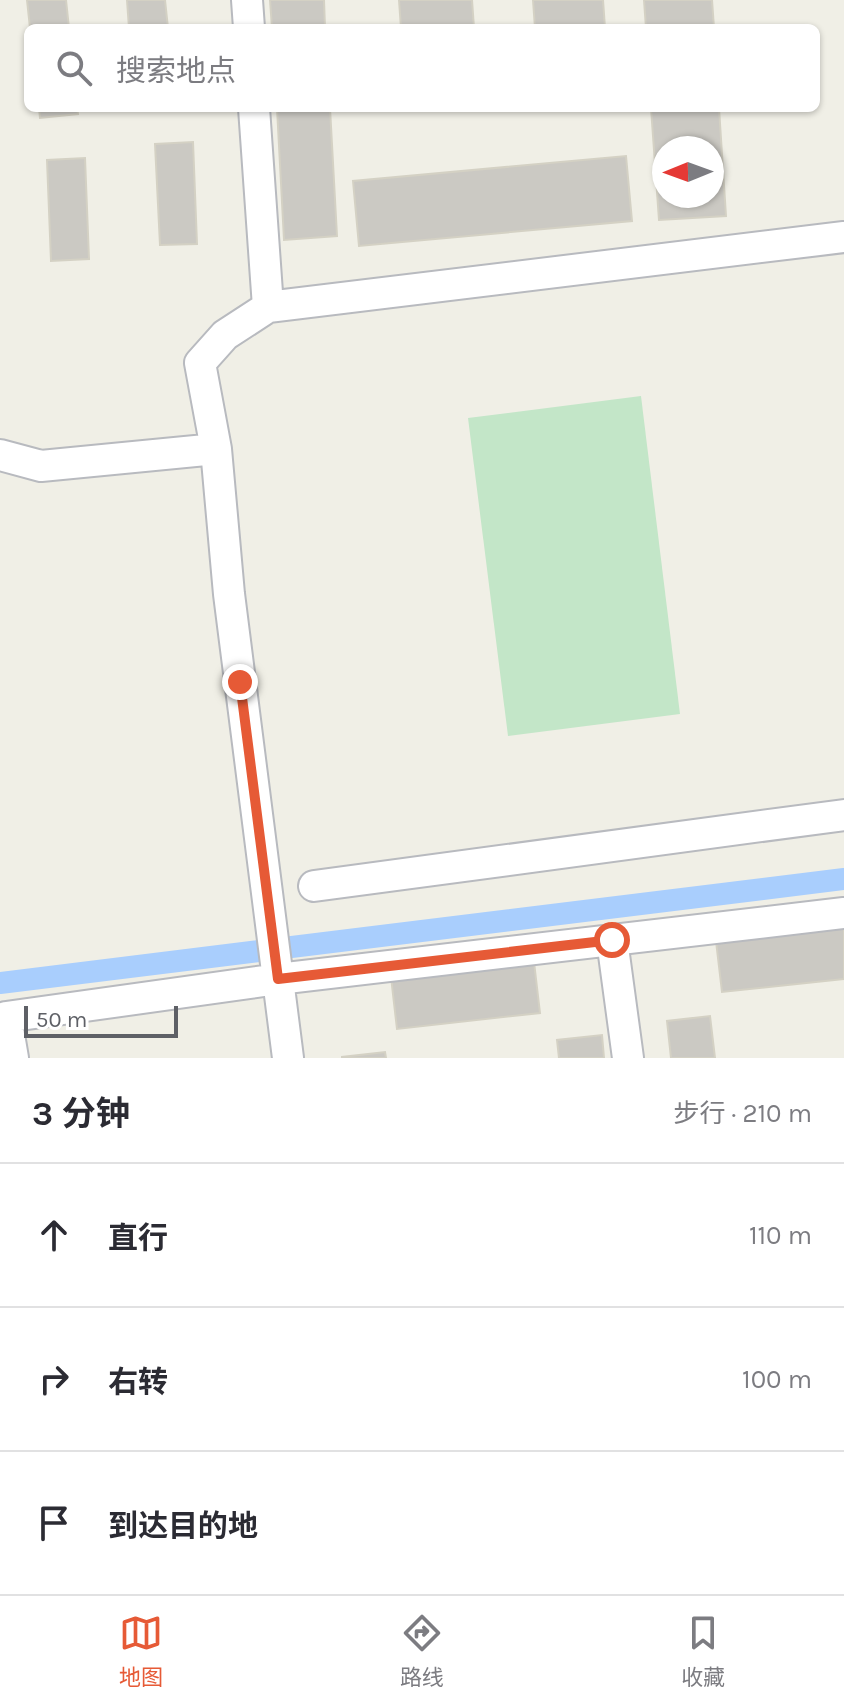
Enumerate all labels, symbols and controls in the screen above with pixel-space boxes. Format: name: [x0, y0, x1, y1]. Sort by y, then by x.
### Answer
search box: [24, 24, 820, 112]
icon: search: [52, 46, 96, 90]
text: 搜索地点: [116, 53, 236, 89]
north arrow: [652, 136, 724, 208]
route end: [222, 664, 258, 700]
route start: [594, 922, 630, 958]
scale bar: [24, 1002, 178, 1038]
text: 50 m: [36, 1007, 87, 1033]
text: 3 分钟: [32, 1094, 130, 1134]
text: 步行 · 210 m: [673, 1098, 812, 1129]
icon: ahead: [32, 1213, 76, 1257]
text: 直行: [108, 1220, 168, 1256]
text: 110 m: [749, 1220, 812, 1251]
icon: right: [32, 1357, 76, 1401]
text: 右转: [108, 1364, 168, 1400]
text: 100 m: [742, 1364, 812, 1395]
icon: arrive: [32, 1501, 76, 1545]
text: 到达目的地: [108, 1508, 258, 1544]
tab: 地图: [119, 1611, 163, 1691]
tab: 路线: [400, 1611, 444, 1691]
tab: 收藏: [681, 1611, 725, 1691]

